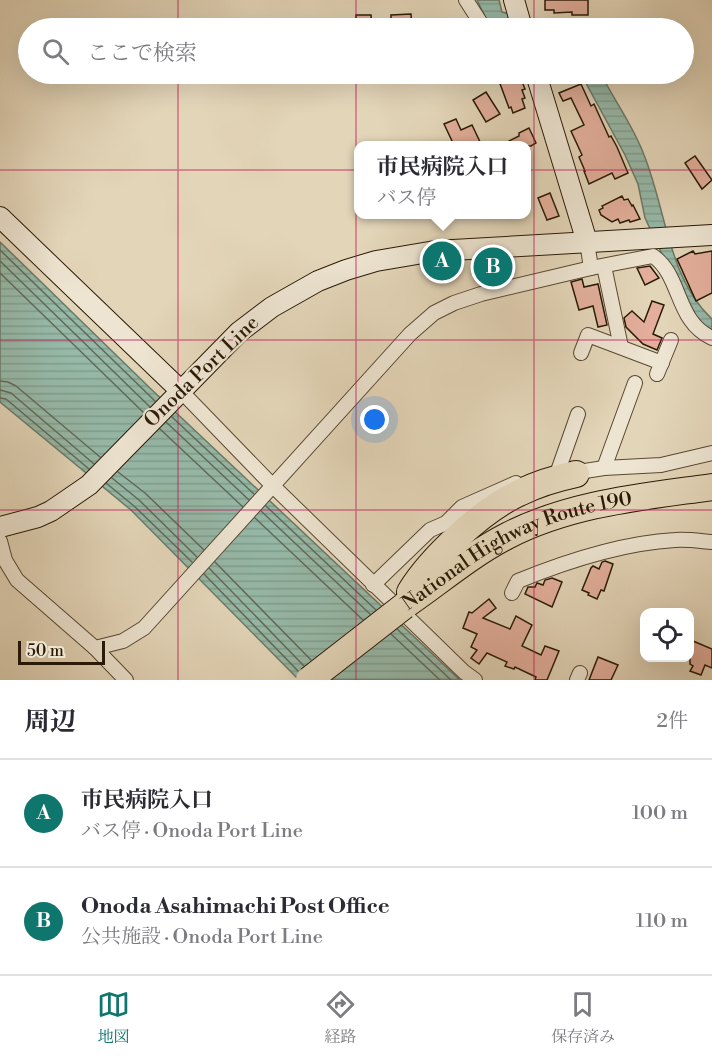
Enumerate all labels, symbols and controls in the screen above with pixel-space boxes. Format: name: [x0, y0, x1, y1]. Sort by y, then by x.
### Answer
search box: [18, 18, 694, 84]
icon: search: [39, 35, 72, 68]
text: ここで検索: [87, 40, 197, 67]
popup: [354, 141, 531, 219]
text: 市民病院入口: [376, 154, 509, 181]
text: バス停: [376, 186, 436, 211]
pin: A: [422, 238, 462, 284]
pin: B: [474, 244, 512, 290]
street label: Onoda Port Line: [139, 311, 265, 433]
your location: [360, 405, 389, 434]
street label: National Highway Route 190: [397, 486, 634, 616]
map controls: [640, 608, 694, 662]
button: locate: [640, 608, 694, 662]
scale bar: [18, 638, 105, 666]
text: 50 m: [27, 641, 64, 661]
text: 周辺: [24, 706, 76, 738]
text: 2件: [657, 709, 688, 734]
text: 市民病院入口: [81, 787, 213, 814]
text: A: [36, 801, 51, 826]
text: 100 m: [632, 801, 688, 826]
text: バス停 · Onoda Port Line: [81, 819, 303, 844]
text: Onoda Asahimachi Post Office: [81, 893, 390, 920]
text: B: [36, 909, 51, 934]
text: 110 m: [636, 909, 688, 934]
text: 公共施設 · Onoda Port Line: [81, 925, 323, 950]
tab: 地図: [97, 988, 130, 1047]
tab: 経路: [324, 988, 357, 1047]
tab: 保存済み: [551, 988, 615, 1047]

